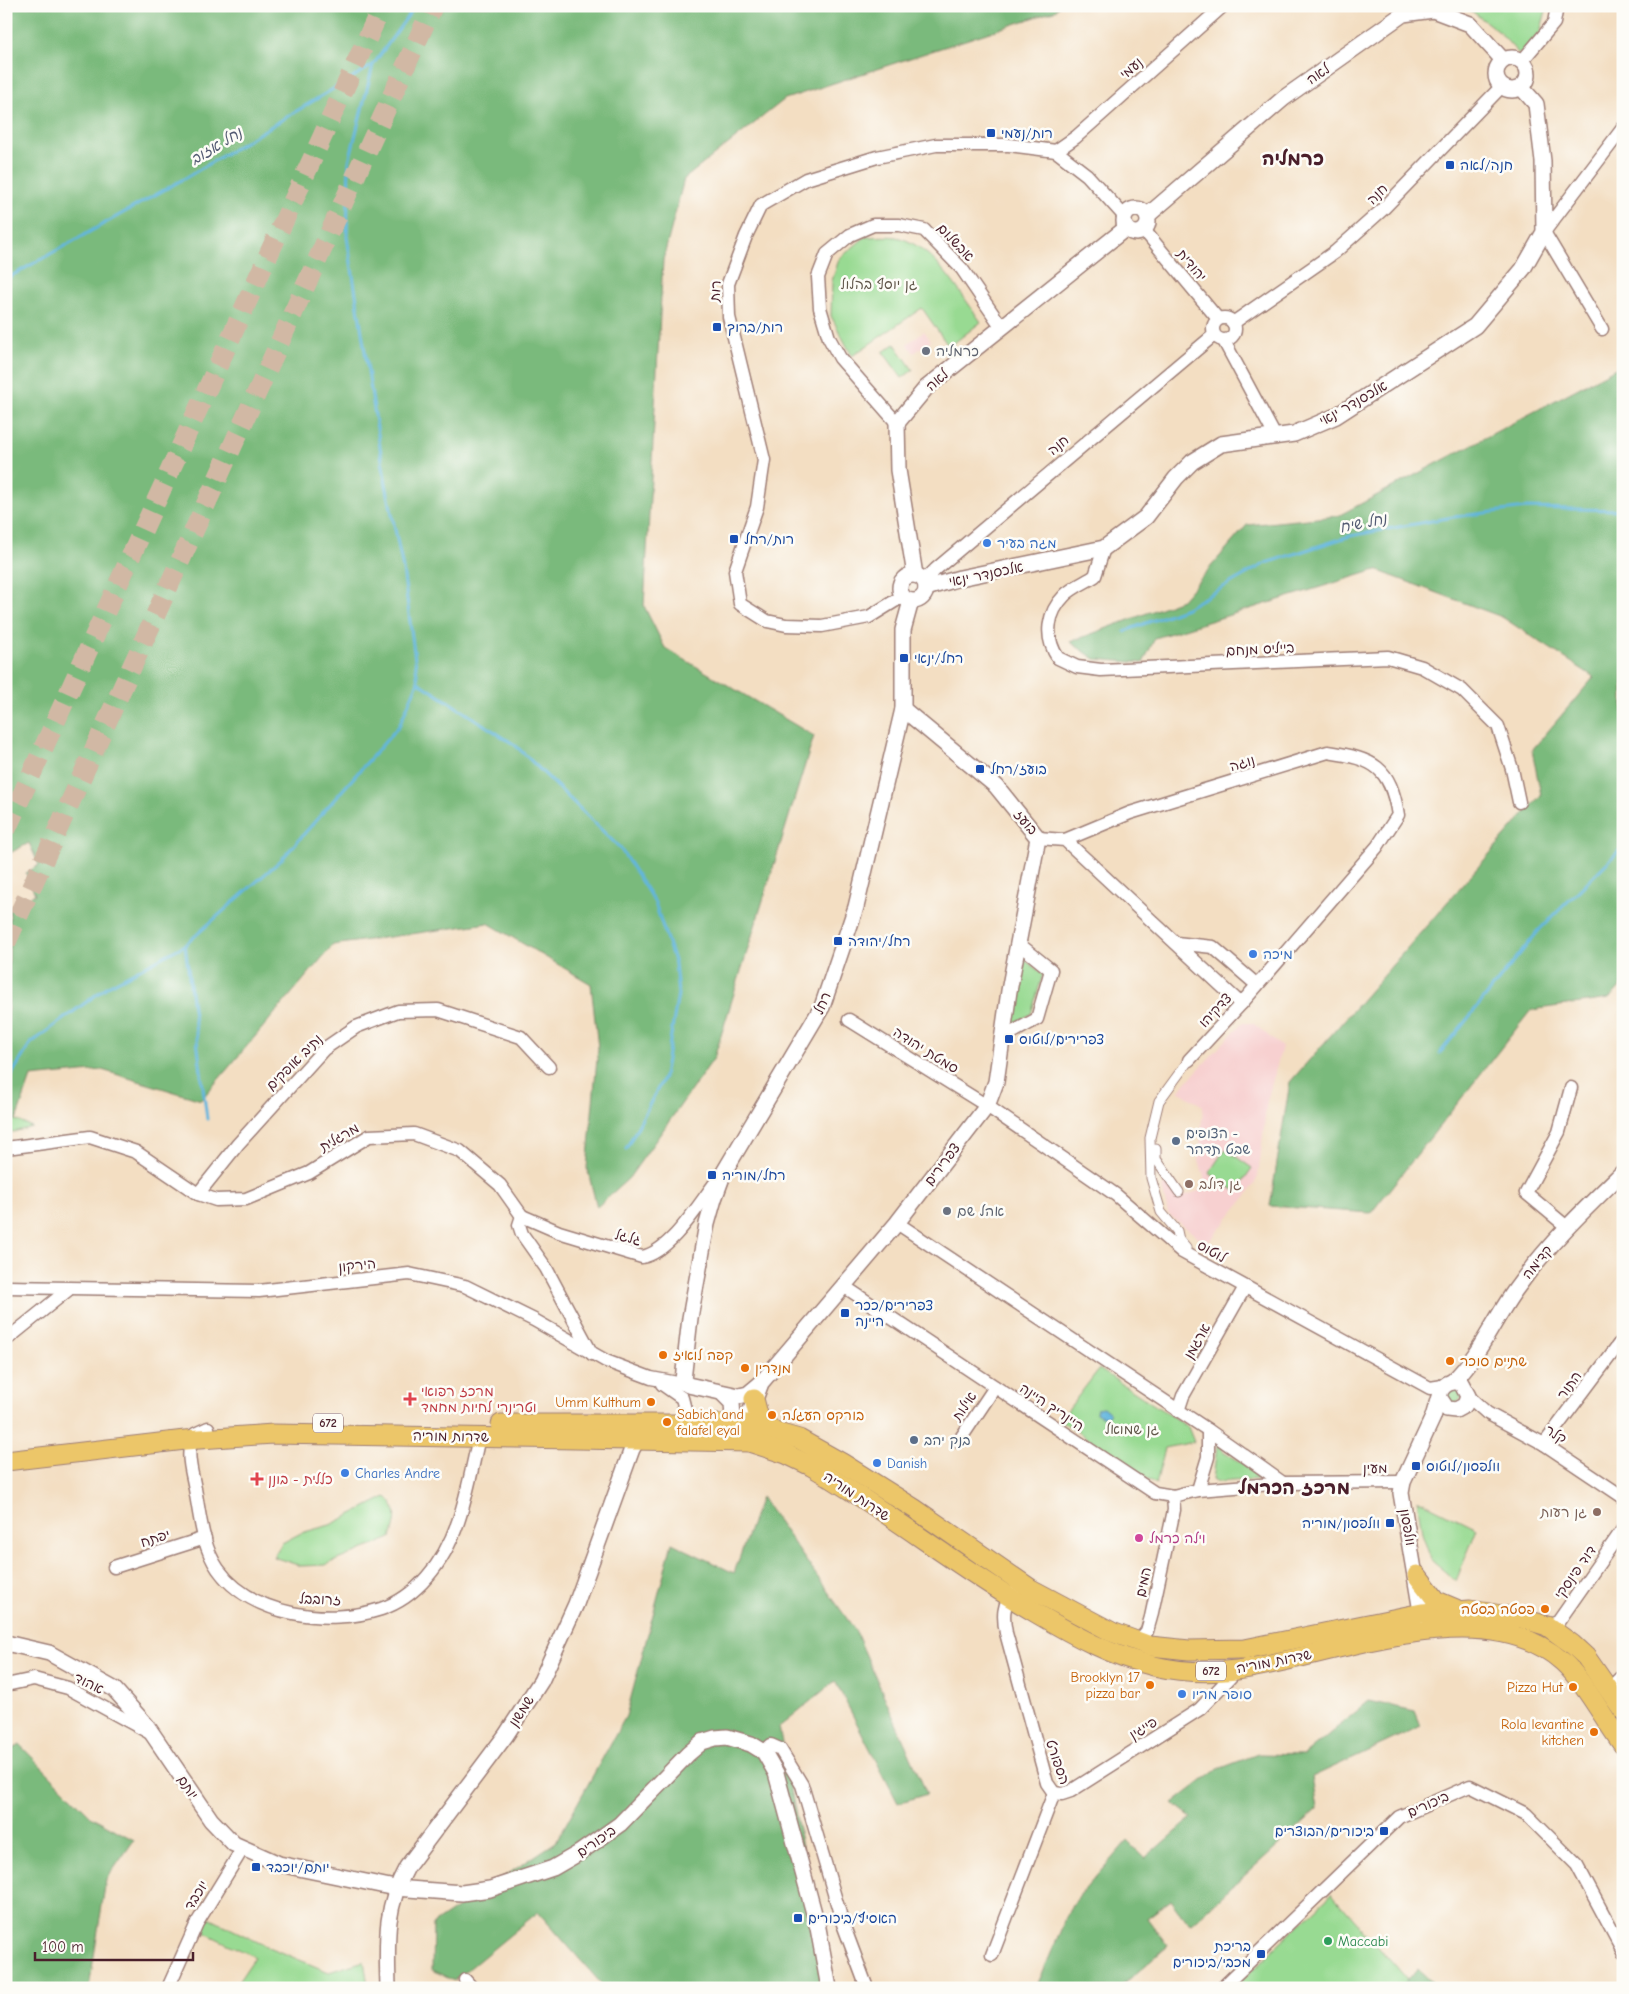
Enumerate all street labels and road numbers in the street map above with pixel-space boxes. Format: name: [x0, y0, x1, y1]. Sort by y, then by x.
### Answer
street label: נעמי: [1116, 54, 1146, 83]
street label: לאה: [1303, 60, 1334, 88]
street label: חנה: [1363, 180, 1391, 208]
street label: אבשלום: [933, 220, 978, 265]
street label: יהודית: [1173, 245, 1210, 285]
street label: רות: [706, 280, 725, 303]
street label: לאה: [923, 366, 953, 395]
street label: אלכסנדר ינאי: [1316, 377, 1390, 430]
street label: חנה: [1044, 432, 1072, 459]
street label: אלכסנדר ינאי: [947, 558, 1025, 591]
street label: בייליס מנחם: [1225, 639, 1295, 660]
street label: נוגה: [1227, 752, 1257, 775]
street label: בועז: [1010, 806, 1041, 838]
street label: רחל: [810, 989, 835, 1017]
street label: צדקיהו: [1195, 990, 1235, 1031]
street label: סמטת יהודה: [890, 1024, 962, 1077]
street label: נתיב אופקים: [263, 1031, 326, 1094]
street label: מרגלית: [316, 1119, 362, 1156]
street label: צפרירים: [921, 1140, 964, 1189]
street label: גלגל: [613, 1226, 643, 1249]
street label: לוטוס: [1194, 1237, 1230, 1267]
street label: קדימה: [1519, 1242, 1556, 1283]
street label: הירקון: [337, 1255, 377, 1276]
street label: ארגמן: [1181, 1320, 1214, 1362]
street label: התור: [1554, 1368, 1585, 1403]
street label: היינריך היינה: [1016, 1380, 1087, 1435]
street label: אילות: [948, 1388, 980, 1425]
road number: 672: [313, 1414, 343, 1432]
street label: קלר: [1542, 1421, 1570, 1448]
street label: שדרות מוריה: [413, 1427, 490, 1446]
street label: מעין: [1363, 1460, 1387, 1477]
street label: שדרות מוריה: [820, 1468, 893, 1525]
street label: וולפסון: [1396, 1507, 1419, 1547]
street label: יפתח: [138, 1526, 172, 1551]
street label: דוד פינסקי: [1551, 1542, 1600, 1602]
street label: המים: [1132, 1566, 1155, 1599]
street label: זרובבל: [299, 1590, 341, 1609]
street label: שדרות מוריה: [1235, 1646, 1314, 1677]
road number: 672: [1196, 1662, 1226, 1680]
street label: אהוד: [71, 1669, 106, 1698]
street label: שמשון: [505, 1693, 538, 1730]
street label: פייגין: [1126, 1713, 1160, 1744]
street label: הספורט: [1042, 1737, 1073, 1787]
street label: יותם: [173, 1772, 202, 1803]
street label: ביכורים: [1405, 1788, 1452, 1821]
street label: ביכורים: [573, 1822, 619, 1861]
street label: יוכבד: [181, 1877, 212, 1913]

